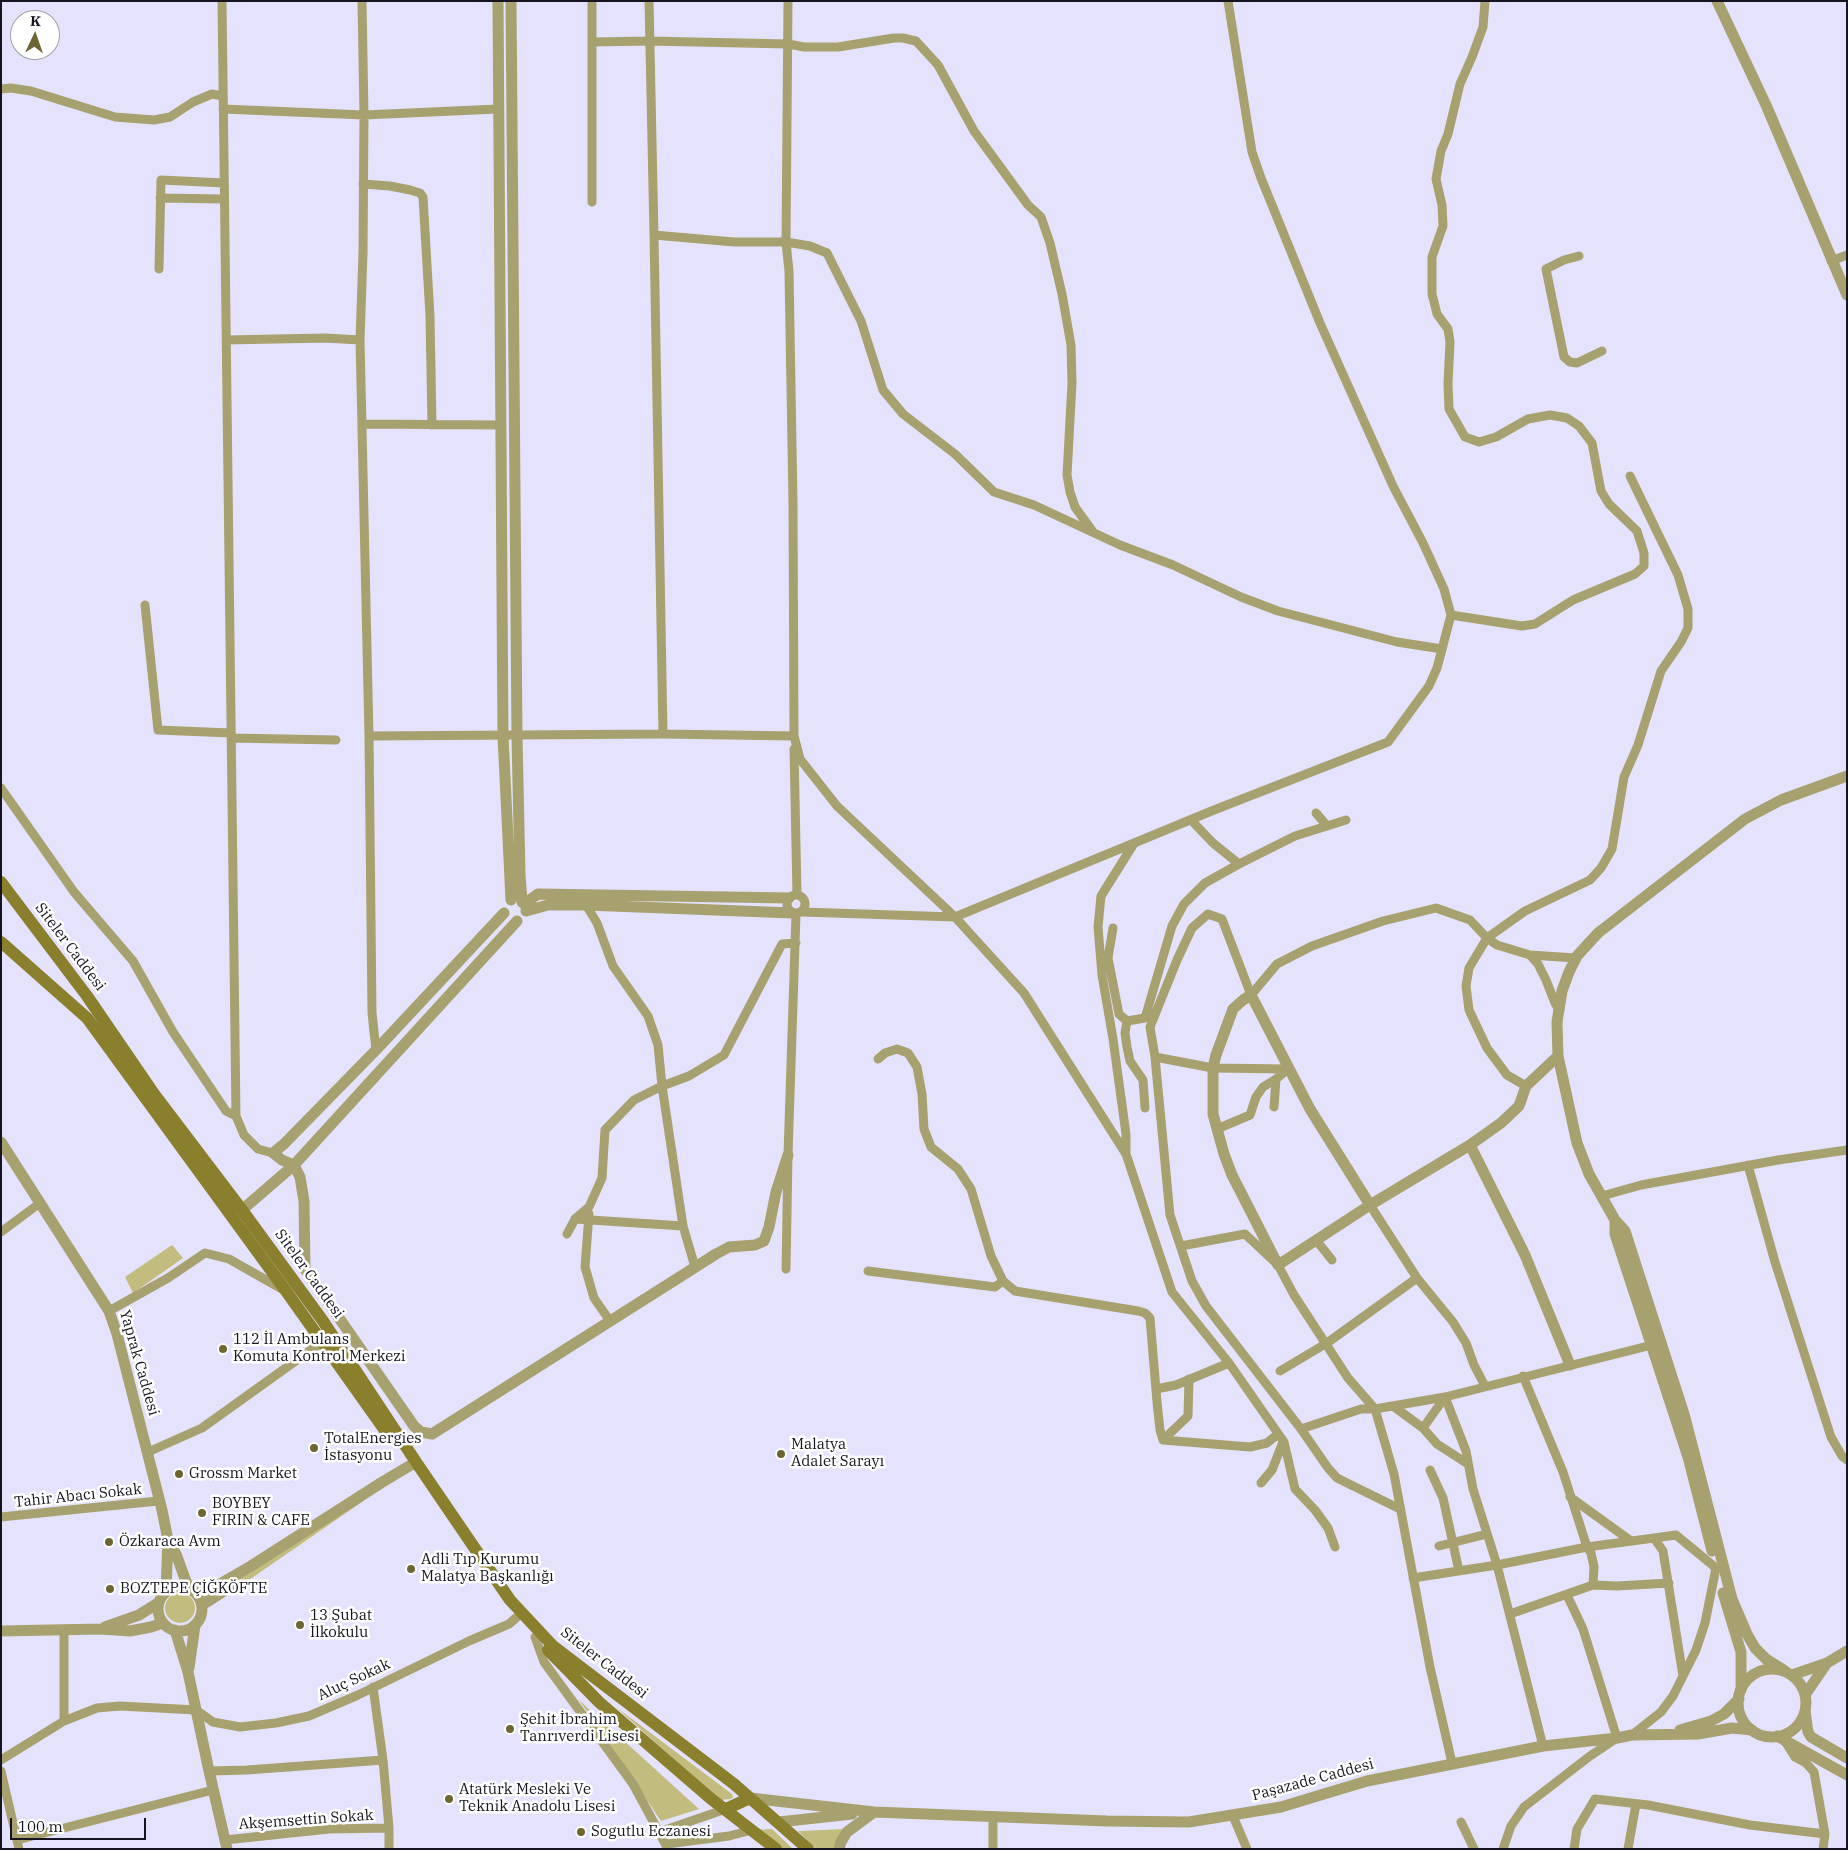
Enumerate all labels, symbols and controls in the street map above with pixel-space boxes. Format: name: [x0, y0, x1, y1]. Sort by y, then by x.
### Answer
north arrow: [10, 10, 60, 60]
text: K: [30, 12, 42, 30]
street label: Siteler Caddesi: [31, 899, 109, 995]
street label: Siteler Caddesi: [271, 1226, 347, 1322]
street label: Yaprak Caddesi: [115, 1308, 163, 1418]
place label: 112 İl Ambulans Komuta Kontrol Merkezi: [233, 1331, 405, 1366]
marker: 112 İl Ambulans Komuta Kontrol Merkezi: [217, 1343, 229, 1355]
place label: TotalEnergies İstasyonu: [324, 1430, 422, 1465]
place label: Malatya Adalet Sarayı: [791, 1436, 884, 1471]
marker: TotalEnergies İstasyonu: [308, 1442, 320, 1454]
marker: Malatya Adalet Sarayı: [775, 1448, 787, 1460]
place label: Grossm Market: [189, 1465, 297, 1483]
marker: Grossm Market: [173, 1468, 185, 1480]
street label: Tahir Abacı Sokak: [13, 1480, 143, 1512]
place label: BOYBEY FIRIN & CAFE: [212, 1495, 310, 1530]
marker: BOYBEY FIRIN & CAFE: [196, 1507, 208, 1519]
place label: Özkaraca Avm: [119, 1533, 221, 1551]
marker: Özkaraca Avm: [103, 1536, 115, 1548]
place label: Adli Tıp Kurumu Malatya Başkanlığı: [421, 1551, 554, 1586]
marker: Adli Tıp Kurumu Malatya Başkanlığı: [405, 1563, 417, 1575]
place label: BOZTEPE ÇİĞKÖFTE: [120, 1580, 267, 1598]
marker: BOZTEPE ÇİĞKÖFTE: [104, 1583, 116, 1595]
place label: 13 Şubat İlkokulu: [310, 1607, 372, 1642]
marker: 13 Şubat İlkokulu: [294, 1619, 306, 1631]
street label: Siteler Caddesi: [557, 1623, 651, 1703]
street label: Aluç Sokak: [315, 1655, 393, 1705]
place label: Şehit İbrahim Tanrıverdi Lisesi: [520, 1711, 639, 1746]
marker: Şehit İbrahim Tanrıverdi Lisesi: [504, 1723, 516, 1735]
street label: Paşazade Caddesi: [1250, 1755, 1376, 1805]
place label: Atatürk Mesleki Ve Teknik Anadolu Lisesi: [459, 1781, 615, 1816]
marker: Atatürk Mesleki Ve Teknik Anadolu Lisesi: [443, 1793, 455, 1805]
street label: Akşemsettin Sokak: [238, 1806, 374, 1834]
scale bar: [12, 1808, 149, 1840]
text: 100 m: [18, 1817, 63, 1836]
place label: Sogutlu Eczanesi: [591, 1823, 711, 1841]
marker: Sogutlu Eczanesi: [575, 1826, 587, 1838]

